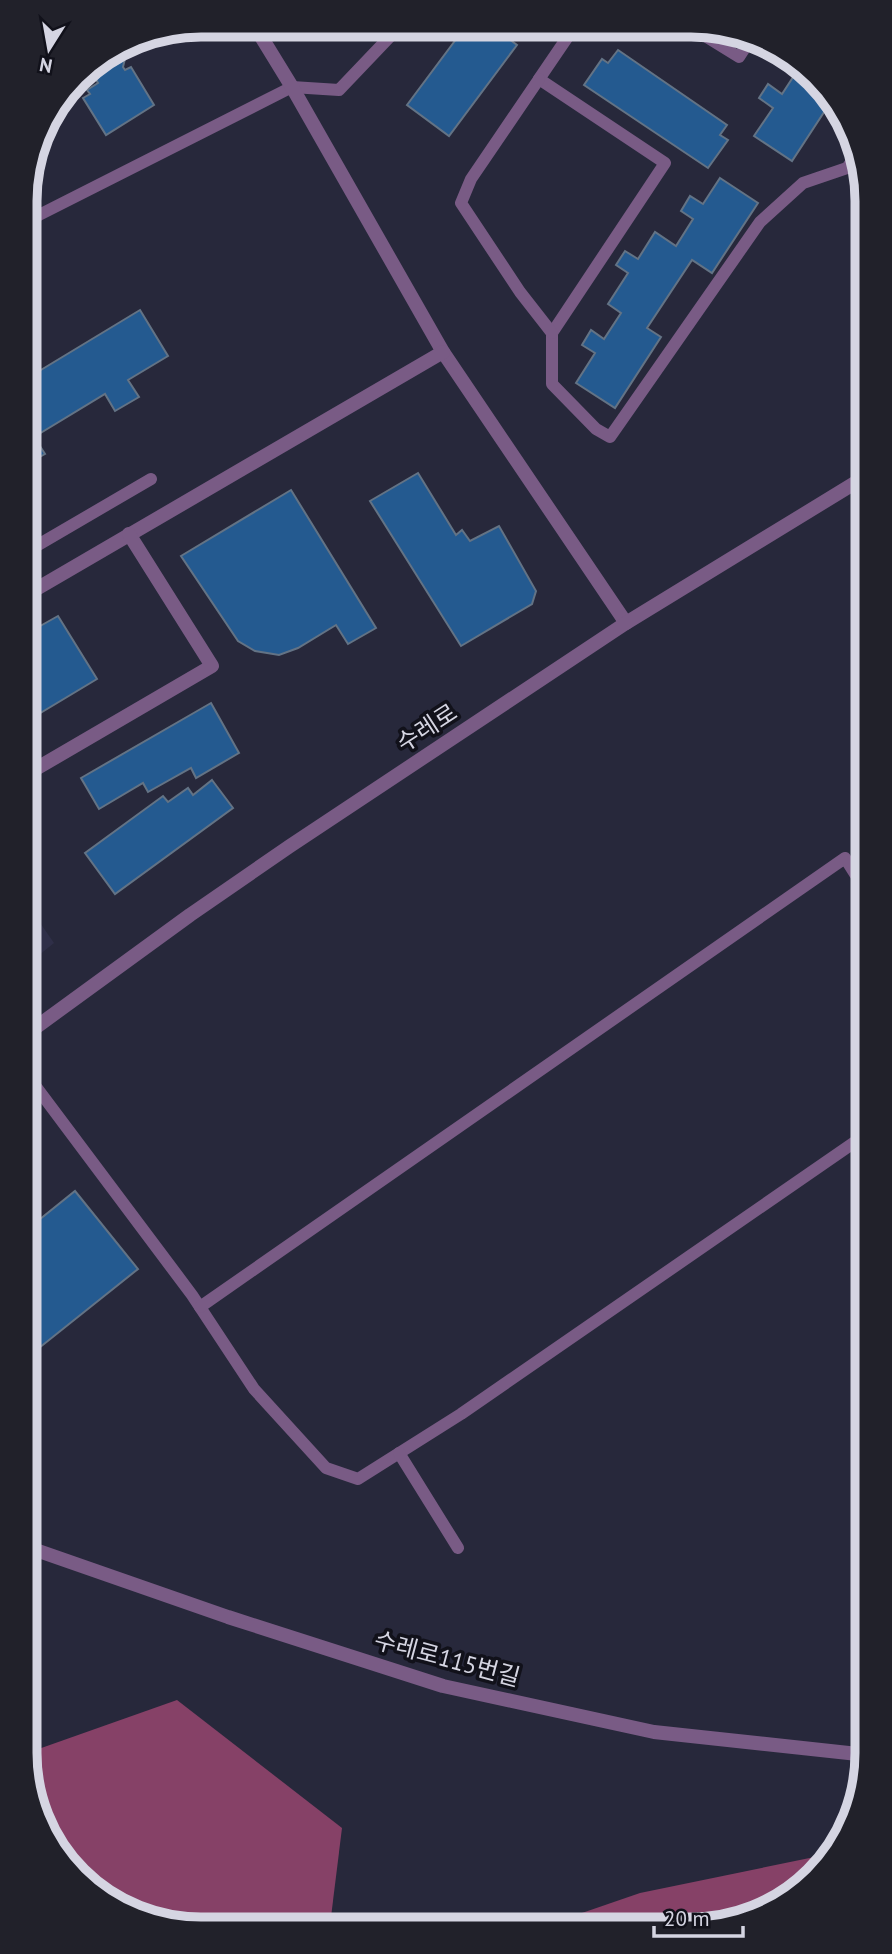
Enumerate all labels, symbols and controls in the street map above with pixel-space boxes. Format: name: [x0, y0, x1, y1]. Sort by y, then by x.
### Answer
north arrow: [14, 14, 84, 84]
text: N: [37, 53, 54, 79]
street label: 수레로: [391, 697, 463, 759]
street label: 수레로115번길: [371, 1624, 523, 1693]
scale bar: [654, 1895, 743, 1939]
text: 20 m: [664, 1905, 710, 1932]

